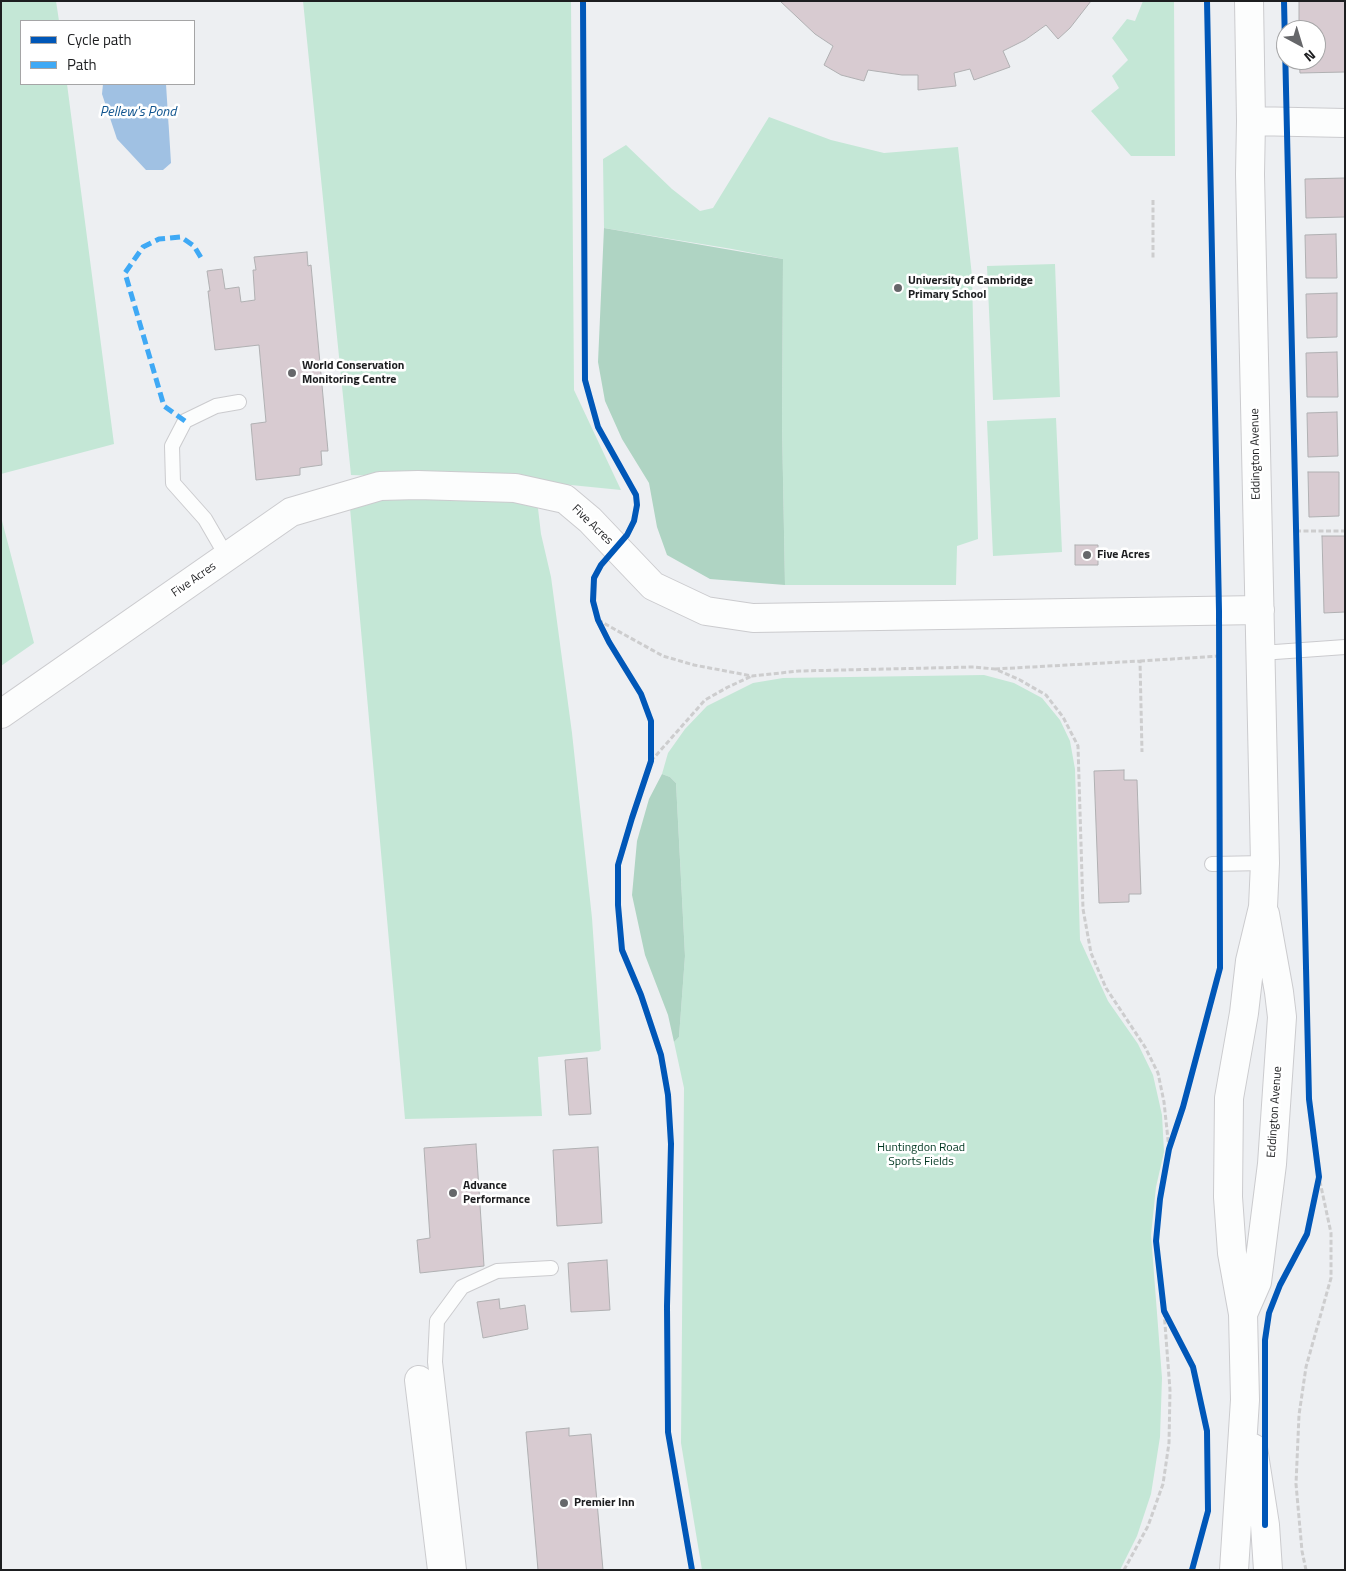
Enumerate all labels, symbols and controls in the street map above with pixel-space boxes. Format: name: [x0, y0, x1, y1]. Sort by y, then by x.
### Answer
legend: [20, 20, 195, 85]
north arrow: [1276, 20, 1326, 70]
text: Cycle path: [67, 28, 132, 51]
text: N: [1300, 45, 1321, 67]
text: Path: [67, 53, 97, 76]
water label: Pellew's Pond: [100, 105, 176, 121]
place label: University of Cambridge Primary School: [908, 274, 1033, 302]
marker: University of Cambridge Primary School: [892, 282, 904, 294]
place label: World Conservation Monitoring Centre: [302, 359, 404, 387]
marker: World Conservation Monitoring Centre: [286, 367, 298, 379]
street label: Eddington Avenue: [1248, 408, 1264, 500]
street label: Five Acres: [569, 502, 615, 548]
place label: Five Acres: [1097, 548, 1150, 562]
marker: Five Acres: [1081, 549, 1093, 561]
street label: Five Acres: [169, 559, 219, 601]
street label: Eddington Avenue: [1265, 1066, 1285, 1158]
park label: Huntingdon Road Sports Fields: [877, 1141, 965, 1169]
place label: Advance Performance: [463, 1179, 530, 1207]
marker: Advance Performance: [447, 1187, 459, 1199]
place label: Premier Inn: [574, 1496, 635, 1510]
marker: Premier Inn: [558, 1497, 570, 1509]

